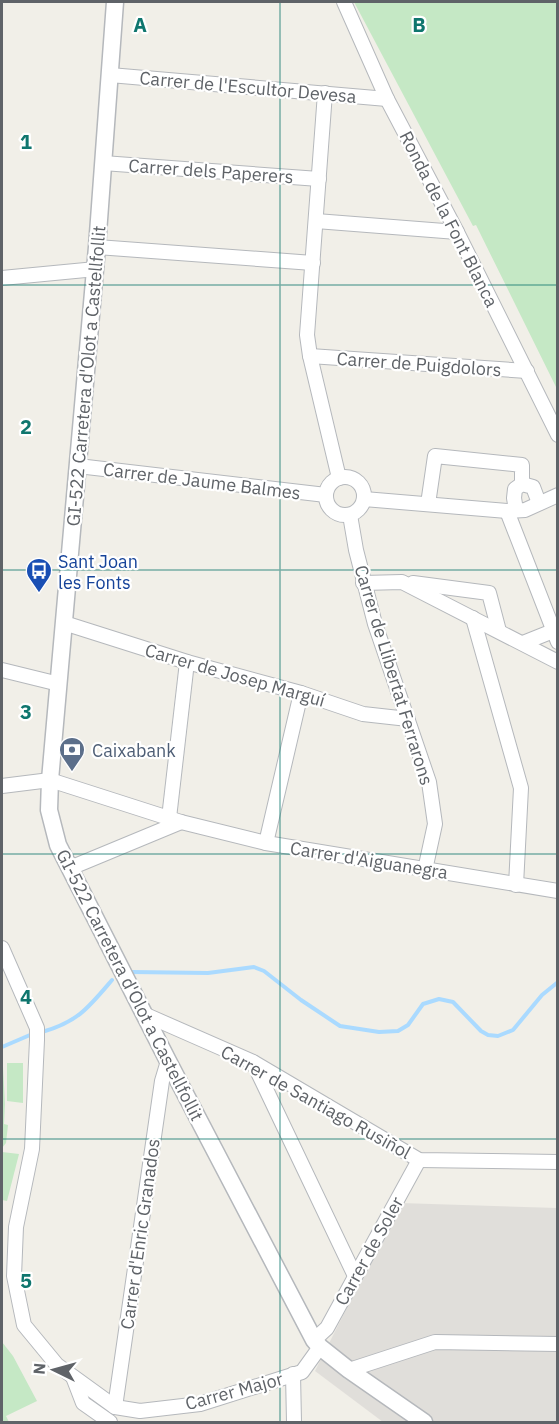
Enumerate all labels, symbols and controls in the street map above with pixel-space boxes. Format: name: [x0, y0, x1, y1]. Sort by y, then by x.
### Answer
text: A: [133, 11, 147, 38]
text: B: [412, 11, 426, 38]
street label: Carrer de l'Escultor Devesa: [139, 66, 358, 108]
street label: Ronda de la Font Blanca: [395, 127, 504, 311]
text: 1: [20, 128, 32, 155]
street label: Carrer dels Paperers: [128, 154, 294, 188]
street label: GI-522 Carretera d'Olot a Castellfollit: [61, 225, 111, 527]
street label: Carrer de Puigdolors: [336, 347, 502, 381]
text: 2: [20, 413, 32, 440]
street label: Carrer de Jaume Balmes: [102, 457, 302, 505]
place label: Sant Joan les Fonts: [58, 550, 138, 594]
bus stop icon: Sant Joan les Fonts: [24, 556, 54, 594]
street label: Carrer de Llibertat Ferrarons: [350, 562, 438, 788]
street label: Carrer de Josep Marguí: [142, 638, 328, 712]
text: 3: [20, 698, 32, 725]
bank icon: Caixabank: [57, 735, 87, 773]
place label: Caixabank: [92, 739, 176, 762]
street label: Carrer d'Aiguanegra: [288, 836, 450, 884]
street label: GI-522 Carretera d'Olot a Castellfollit: [51, 845, 209, 1125]
text: 4: [20, 983, 32, 1010]
street label: Carrer de Santiago Rusiñol: [217, 1040, 415, 1164]
street label: Carrer d'Enric Granados: [115, 1137, 165, 1331]
street label: Carrer de Soler: [330, 1192, 409, 1310]
text: 5: [20, 1267, 32, 1294]
north arrow: [24, 1340, 84, 1400]
text: N: [29, 1362, 50, 1375]
street label: Carrer Major: [183, 1367, 286, 1415]

